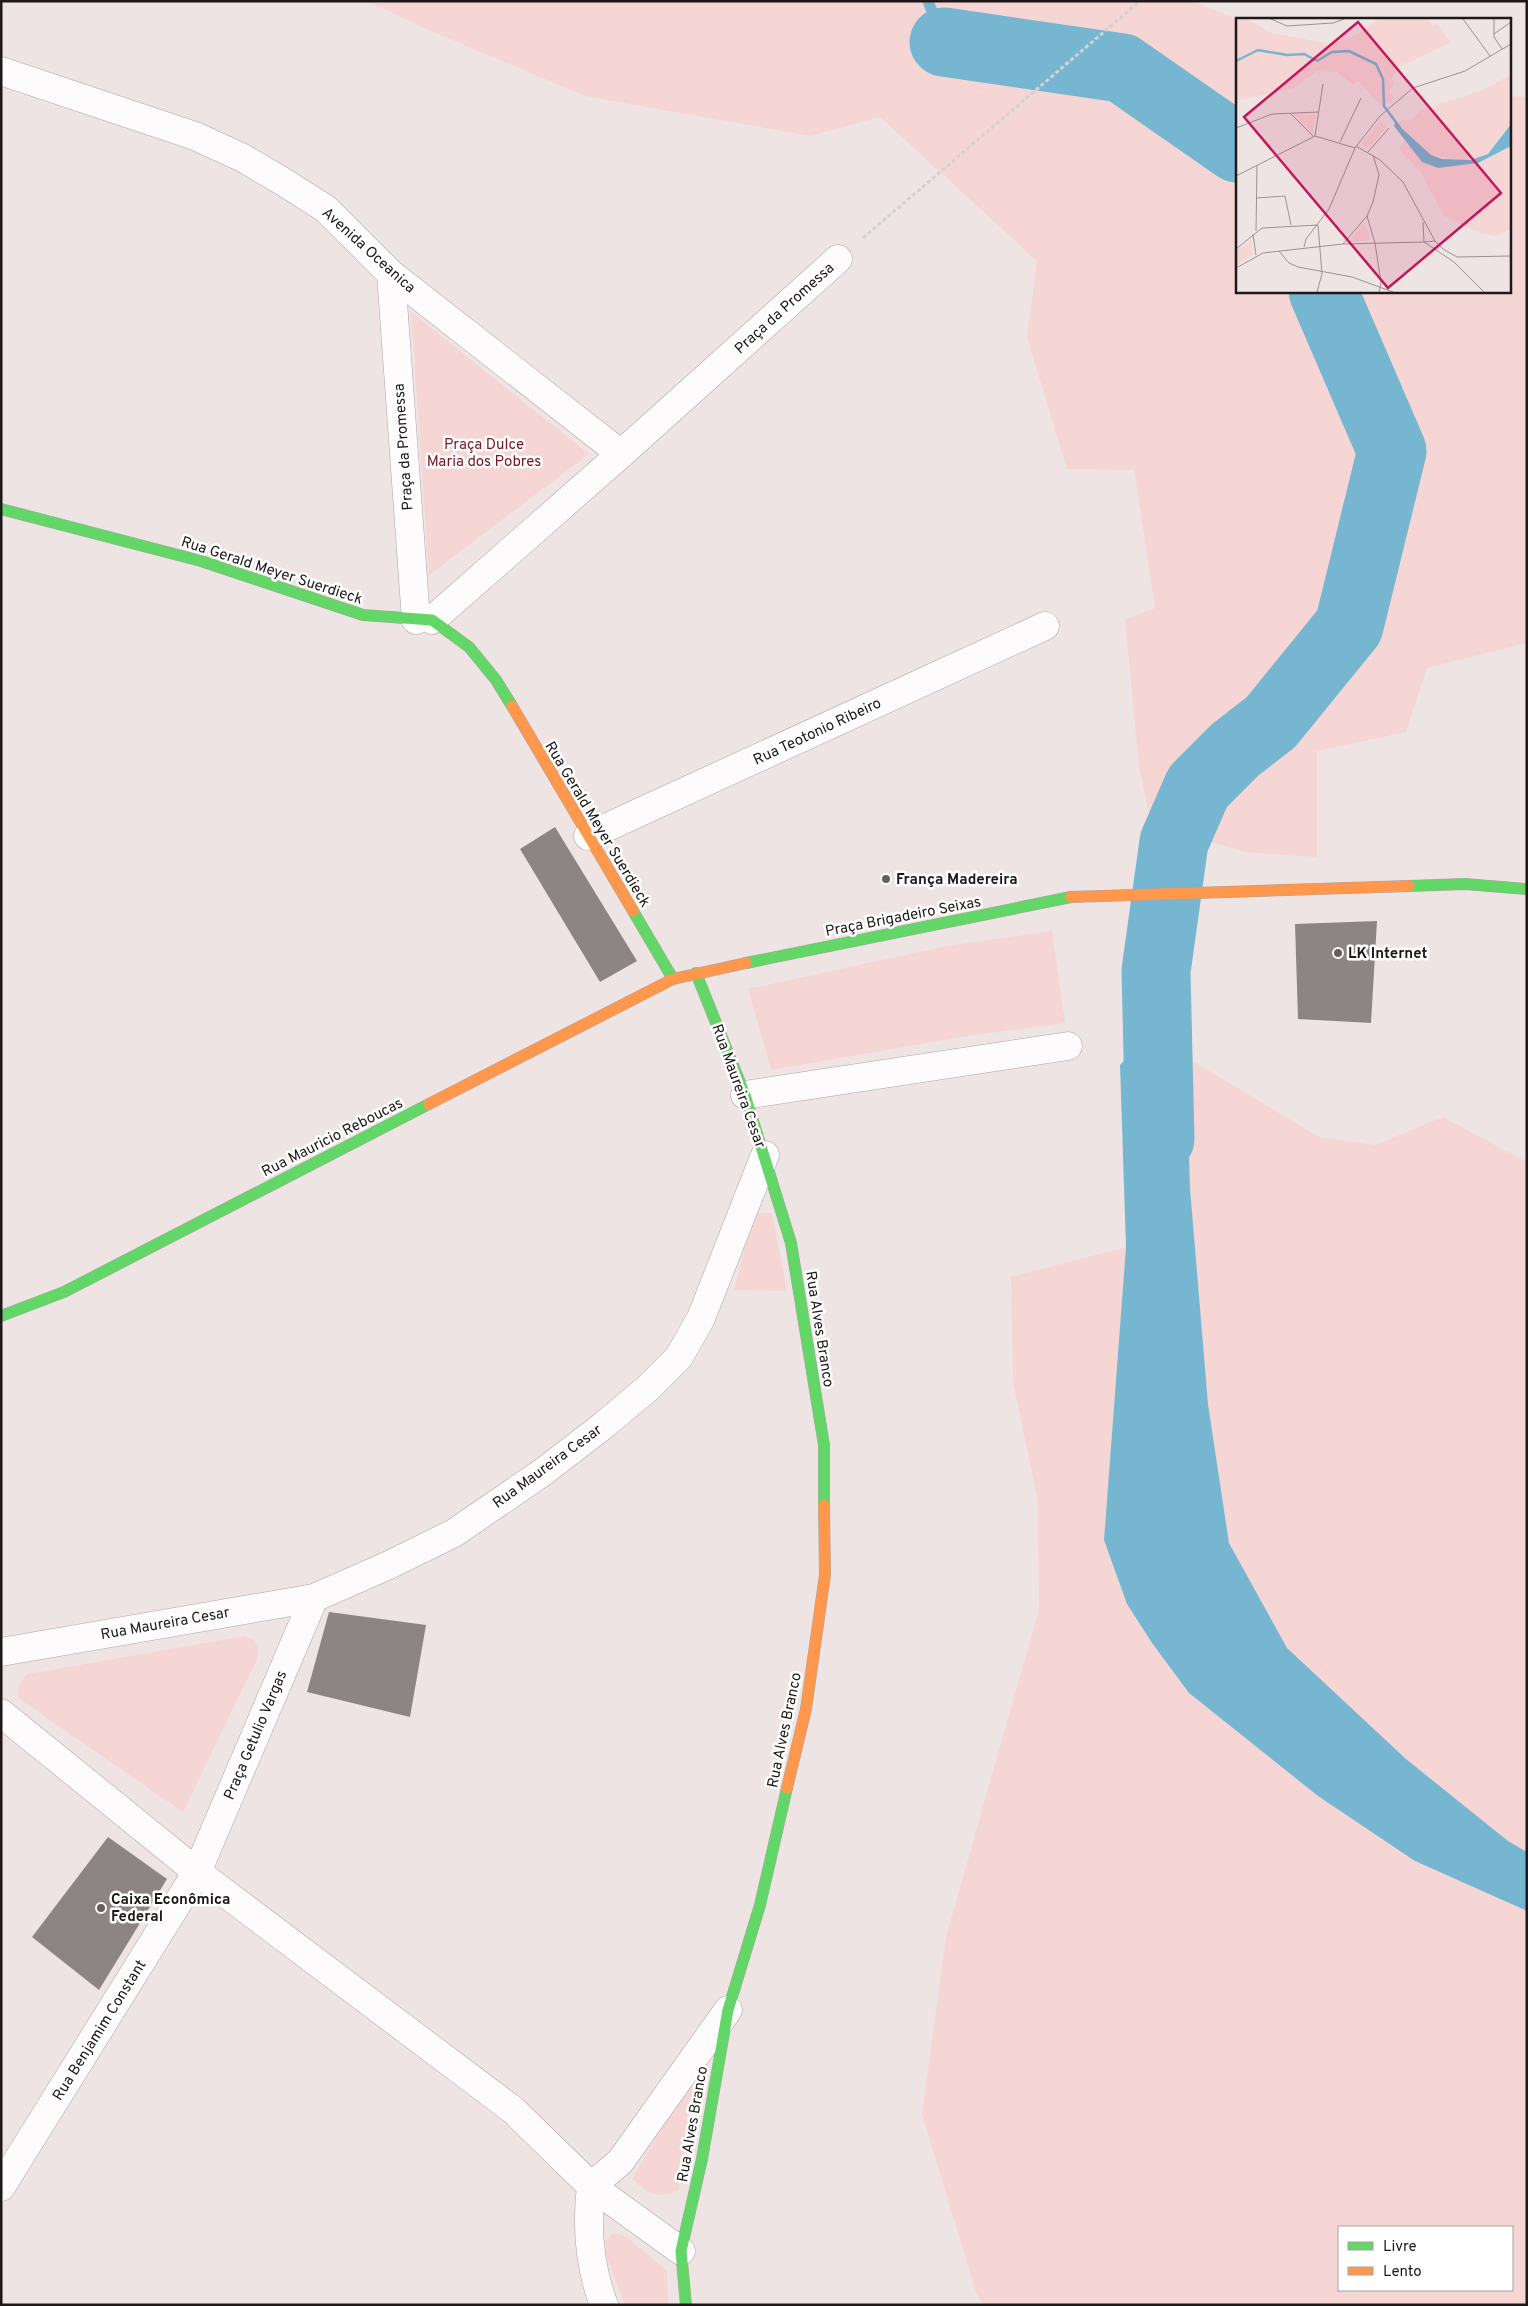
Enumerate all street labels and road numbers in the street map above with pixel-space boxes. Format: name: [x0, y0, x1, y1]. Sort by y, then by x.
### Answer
street label: Avenida Oceanica: [317, 204, 419, 298]
street label: Praça da Promessa: [731, 259, 839, 359]
street label: Praça da Promessa: [391, 383, 418, 511]
street label: Rua Gerald Meyer Suerdieck: [178, 533, 365, 610]
street label: Rua Teotonio Ribeiro: [751, 694, 885, 770]
street label: Rua Gerald Meyer Suerdieck: [540, 738, 654, 911]
street label: Praça Brigadeiro Seixas: [824, 893, 983, 942]
street label: Rua Maureira Cesar: [706, 1022, 769, 1151]
street label: Rua Mauricio Reboucas: [259, 1094, 406, 1182]
street label: Rua Alves Branco: [800, 1270, 837, 1389]
street label: Rua Maureira Cesar: [489, 1421, 606, 1513]
street label: Rua Maureira Cesar: [99, 1604, 231, 1645]
street label: Praça Getulio Vargas: [221, 1668, 292, 1803]
street label: Rua Alves Branco: [764, 1671, 807, 1790]
street label: Rua Benjamim Constant: [49, 1957, 151, 2105]
street label: Rua Alves Branco: [674, 2065, 713, 2184]

